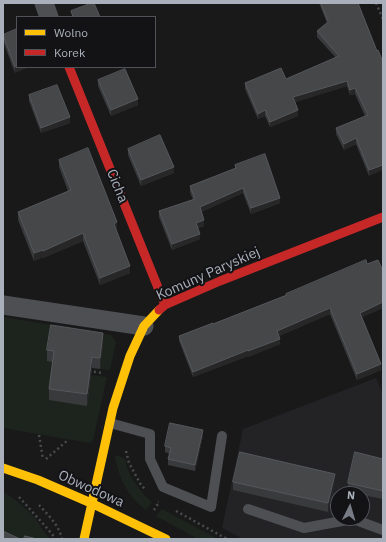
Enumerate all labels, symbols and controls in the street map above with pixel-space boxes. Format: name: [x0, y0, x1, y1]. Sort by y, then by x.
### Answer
legend: [16, 16, 156, 68]
text: Wolno: [54, 25, 88, 40]
text: Korek: [54, 45, 85, 60]
street label: Cicha: [103, 167, 131, 205]
street label: Komuny Paryskiej: [154, 244, 262, 304]
street label: Obwodowa: [55, 467, 127, 511]
north arrow: [330, 486, 370, 526]
text: N: [346, 488, 356, 502]

